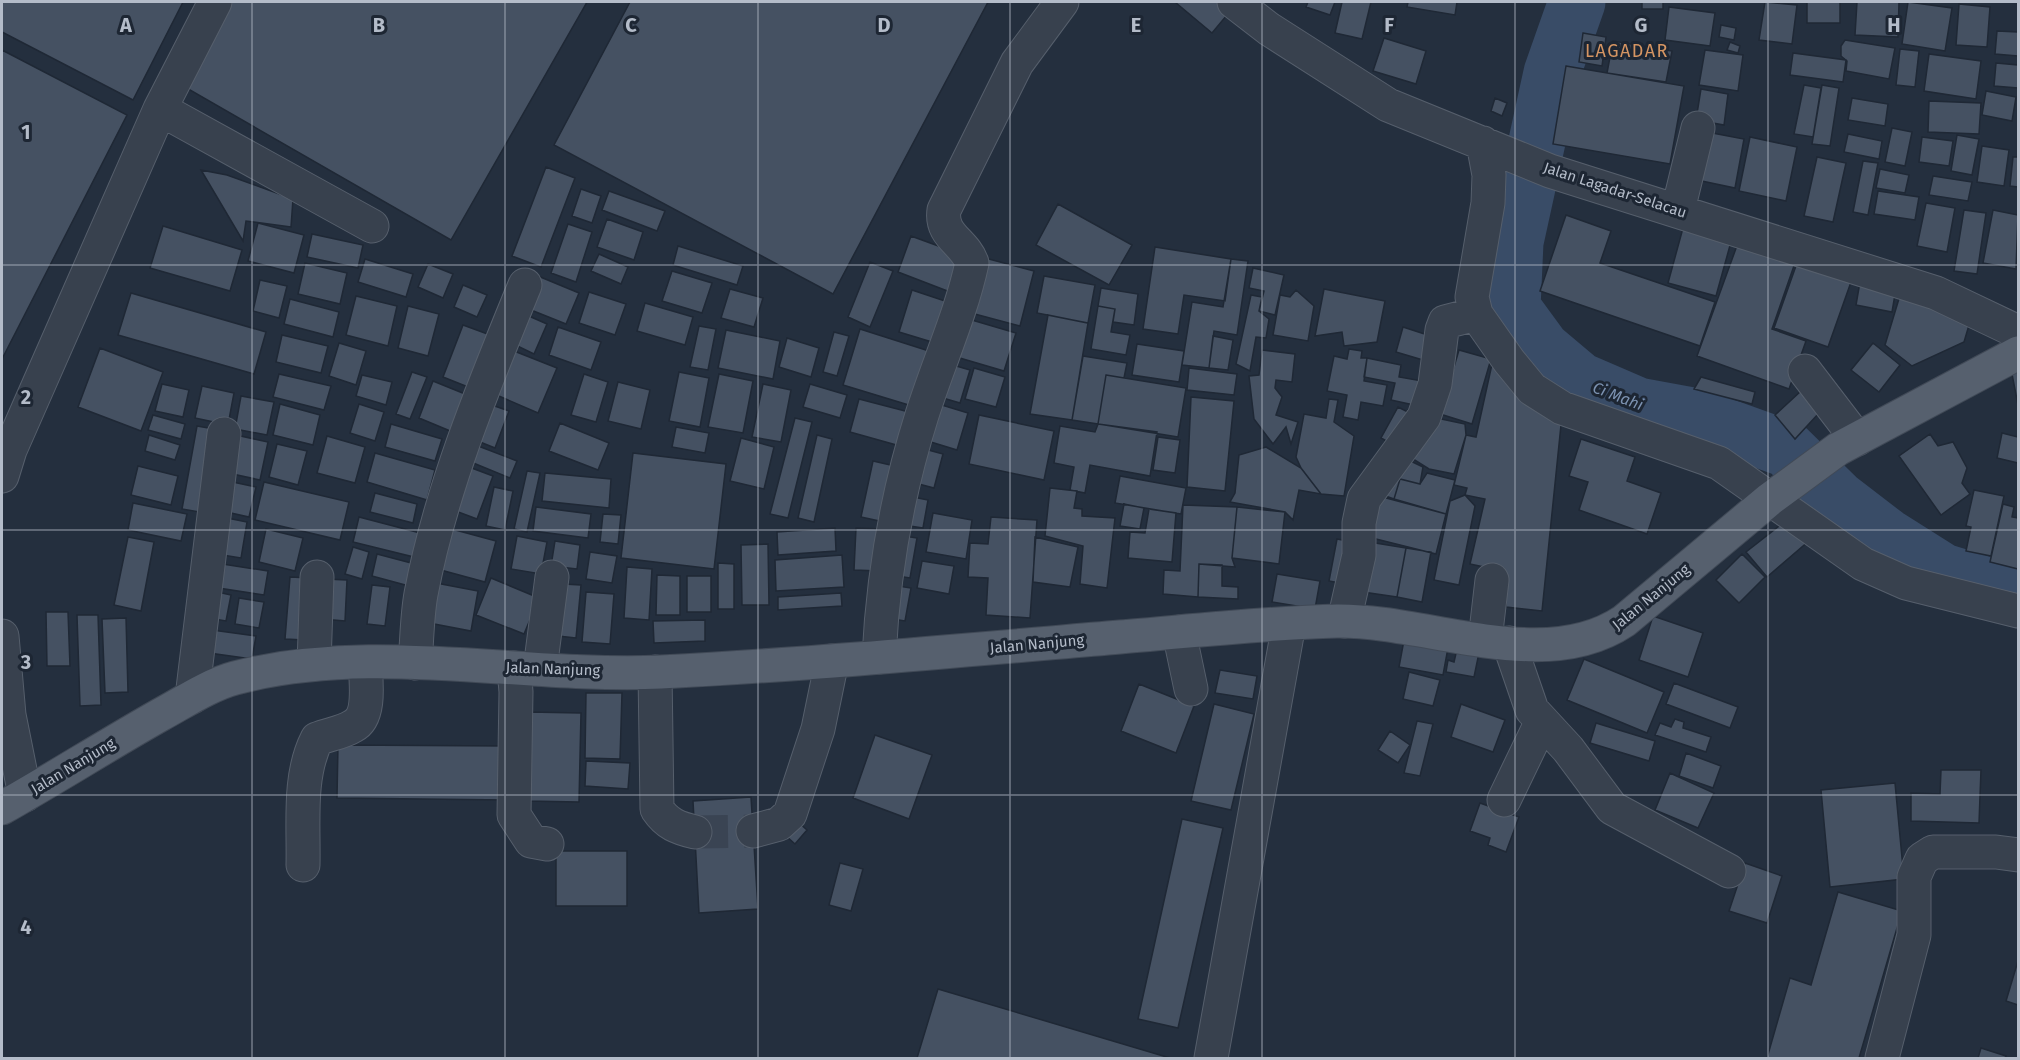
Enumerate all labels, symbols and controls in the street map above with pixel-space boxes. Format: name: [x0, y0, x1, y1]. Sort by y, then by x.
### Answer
text: A: [119, 13, 133, 37]
text: B: [373, 13, 385, 37]
text: C: [625, 13, 637, 37]
text: D: [877, 13, 891, 37]
text: E: [1131, 13, 1141, 37]
text: F: [1384, 13, 1394, 37]
text: G: [1635, 13, 1647, 37]
text: H: [1887, 13, 1901, 37]
district label: LAGADAR: [1585, 40, 1669, 62]
text: 1: [21, 120, 31, 144]
street label: Jalan Lagadar-Selacau: [1541, 158, 1689, 222]
water label: Ci Mahi: [1590, 378, 1646, 415]
text: 2: [21, 385, 31, 409]
street label: Jalan Nanjung: [1609, 560, 1694, 634]
street label: Jalan Nanjung: [989, 631, 1085, 657]
text: 3: [20, 650, 31, 674]
street label: Jalan Nanjung: [505, 658, 601, 680]
street label: Jalan Nanjung: [28, 734, 118, 798]
text: 4: [20, 915, 32, 939]

